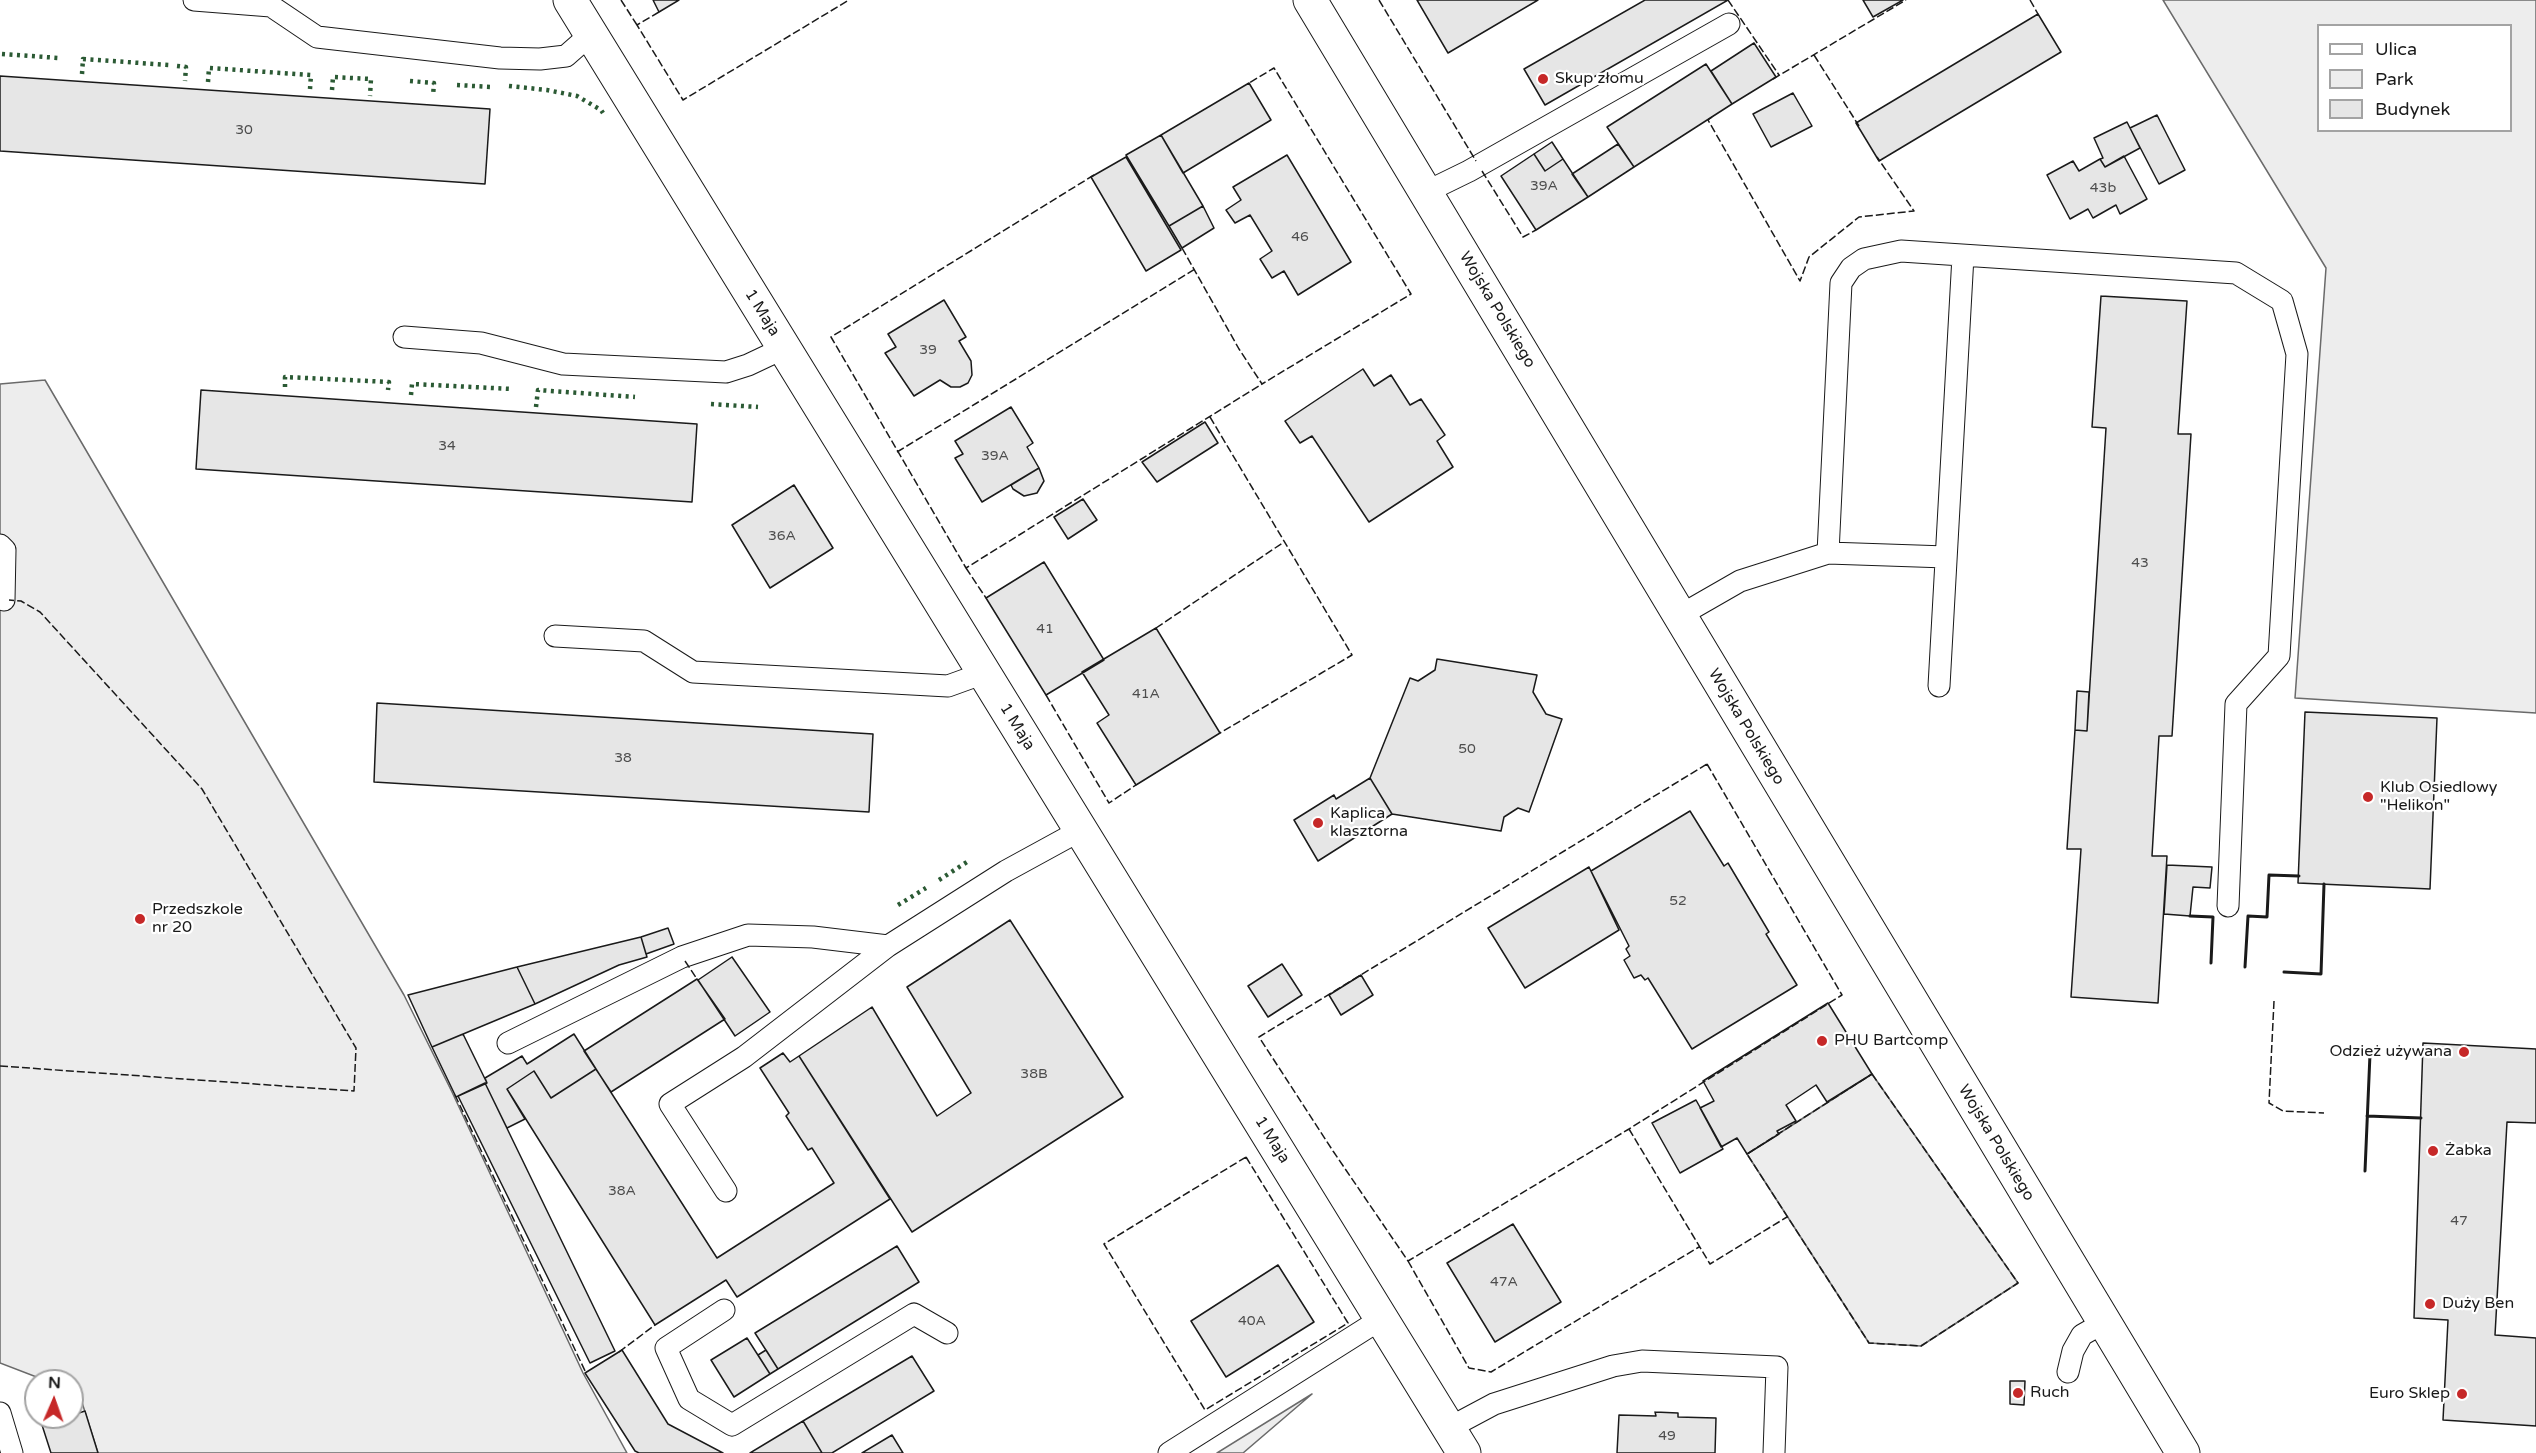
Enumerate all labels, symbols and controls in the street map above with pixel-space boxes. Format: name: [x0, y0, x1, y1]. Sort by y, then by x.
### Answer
legend: [2317, 24, 2512, 132]
text: Ulica: [2375, 38, 2417, 60]
text: Park: [2375, 68, 2413, 90]
place label: Skup złomu: [1555, 69, 1644, 89]
marker: Skup złomu: [1536, 72, 1550, 86]
text: Budynek: [2375, 98, 2450, 120]
house number: 30: [235, 122, 253, 138]
house number: 39A: [1530, 178, 1558, 194]
house number: 43b: [2090, 180, 2116, 196]
house number: 46: [1291, 229, 1309, 245]
street label: Wojska Polskiego: [1455, 248, 1539, 372]
street label: 1 Maja: [740, 286, 784, 340]
house number: 39: [919, 342, 937, 358]
house number: 34: [438, 438, 456, 454]
house number: 39A: [981, 448, 1009, 464]
house number: 36A: [768, 528, 796, 544]
house number: 43: [2131, 555, 2149, 571]
house number: 41: [1036, 621, 1054, 637]
street label: Wojska Polskiego: [1704, 665, 1788, 789]
house number: 41A: [1132, 686, 1160, 702]
street label: 1 Maja: [995, 700, 1039, 754]
house number: 50: [1458, 741, 1476, 757]
house number: 38: [614, 750, 632, 766]
place label: Klub Osiedlowy "Helikon": [2380, 778, 2497, 816]
marker: Klub Osiedlowy "Helikon": [2361, 790, 2375, 804]
place label: Kaplica klasztorna: [1330, 804, 1408, 842]
marker: Kaplica klasztorna: [1311, 816, 1325, 830]
house number: 52: [1669, 893, 1687, 909]
place label: Przedszkole nr 20: [152, 900, 243, 938]
marker: Przedszkole nr 20: [133, 912, 147, 926]
place label: PHU Bartcomp: [1834, 1031, 1948, 1051]
marker: PHU Bartcomp: [1815, 1034, 1829, 1048]
place label: Odzież używana: [2329, 1042, 2452, 1062]
marker: Odzież używana: [2457, 1045, 2471, 1059]
house number: 38B: [1020, 1066, 1048, 1082]
street label: Wojska Polskiego: [1954, 1081, 2038, 1205]
street label: 1 Maja: [1250, 1113, 1294, 1167]
place label: Żabka: [2445, 1141, 2492, 1161]
marker: Żabka: [2426, 1144, 2440, 1158]
house number: 38A: [608, 1183, 636, 1199]
house number: 47: [2450, 1213, 2468, 1229]
house number: 47A: [1490, 1274, 1518, 1290]
place label: Duży Ben: [2442, 1294, 2514, 1314]
marker: Duży Ben: [2423, 1297, 2437, 1311]
house number: 40A: [1238, 1313, 1266, 1329]
north arrow: [24, 1369, 84, 1429]
text: N: [48, 1373, 61, 1393]
place label: Ruch: [2030, 1383, 2069, 1403]
place label: Euro Sklep: [2369, 1384, 2450, 1404]
marker: Ruch: [2011, 1386, 2025, 1400]
marker: Euro Sklep: [2455, 1387, 2469, 1401]
house number: 49: [1658, 1428, 1676, 1444]

